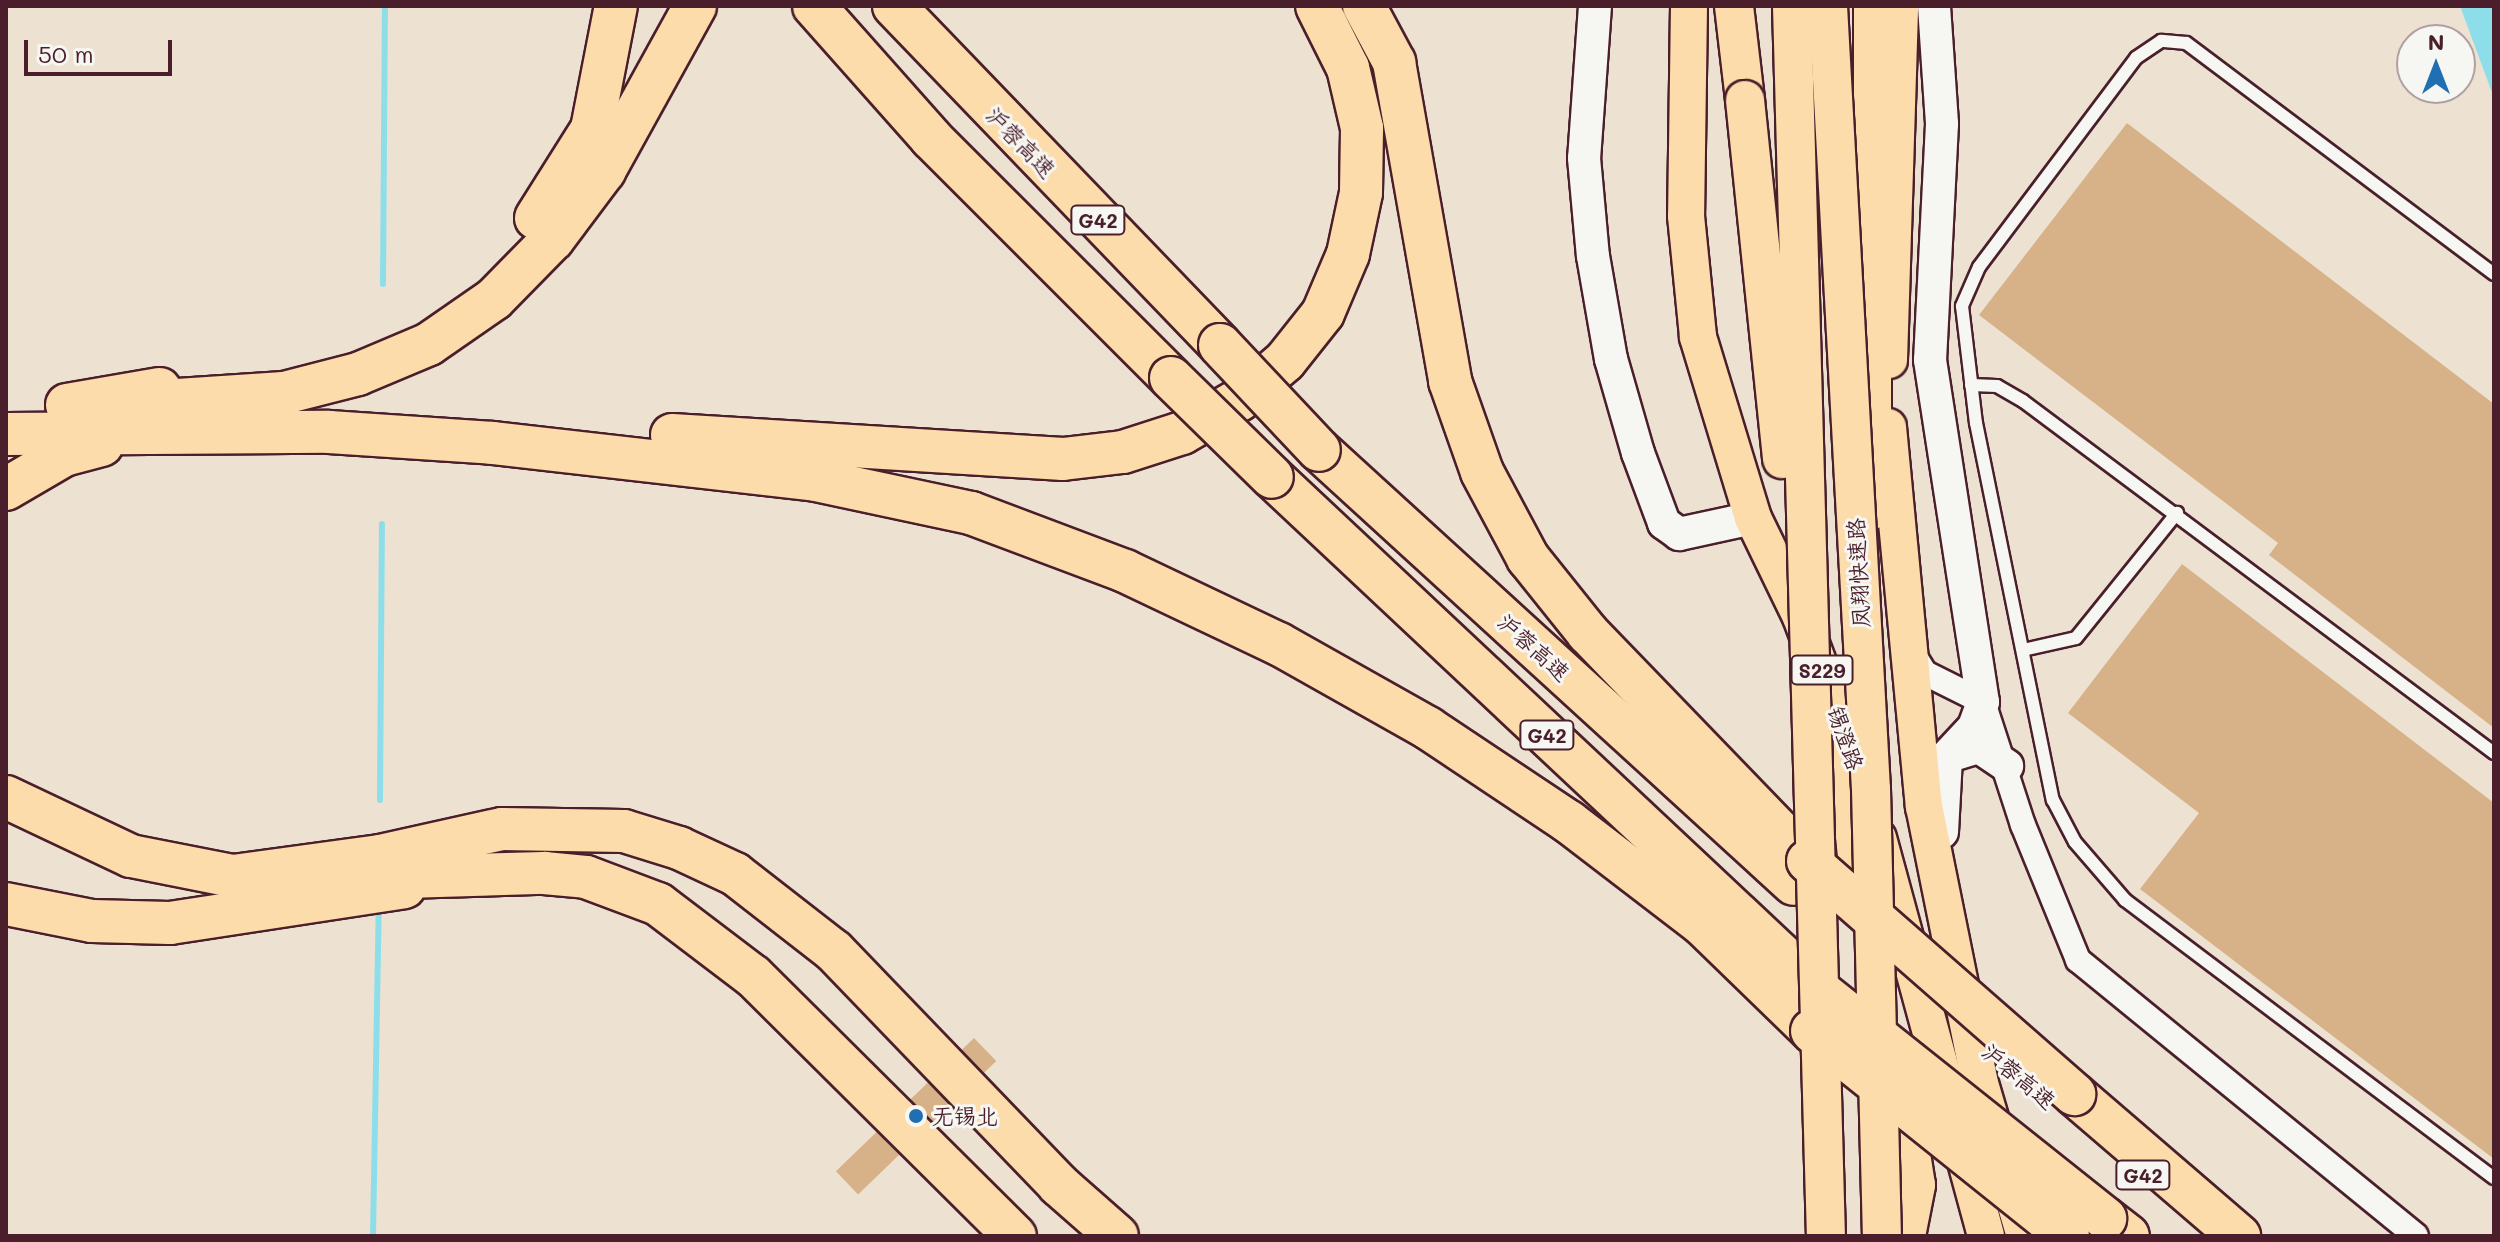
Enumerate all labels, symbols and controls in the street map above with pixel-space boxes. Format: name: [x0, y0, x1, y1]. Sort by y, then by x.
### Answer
scale bar: [28, 24, 176, 74]
north arrow: [2396, 24, 2476, 104]
text: N: [2428, 27, 2444, 56]
text: 50 m: [38, 38, 94, 69]
street label: 沪蓉高速: [981, 101, 1061, 183]
road number: G42: [1070, 204, 1126, 236]
street label: 凤翔快速路: [1842, 517, 1874, 629]
street label: 沪蓉高速: [1492, 608, 1576, 686]
road number: S229: [1790, 654, 1854, 686]
street label: 锡澄路: [1823, 703, 1869, 773]
road number: G42: [1519, 719, 1575, 751]
street label: 沪蓉高速: [1977, 1038, 2061, 1114]
place label: 无锡北: [932, 1103, 998, 1129]
marker: 无锡北: [907, 1107, 925, 1125]
road number: G42: [2115, 1159, 2171, 1191]

